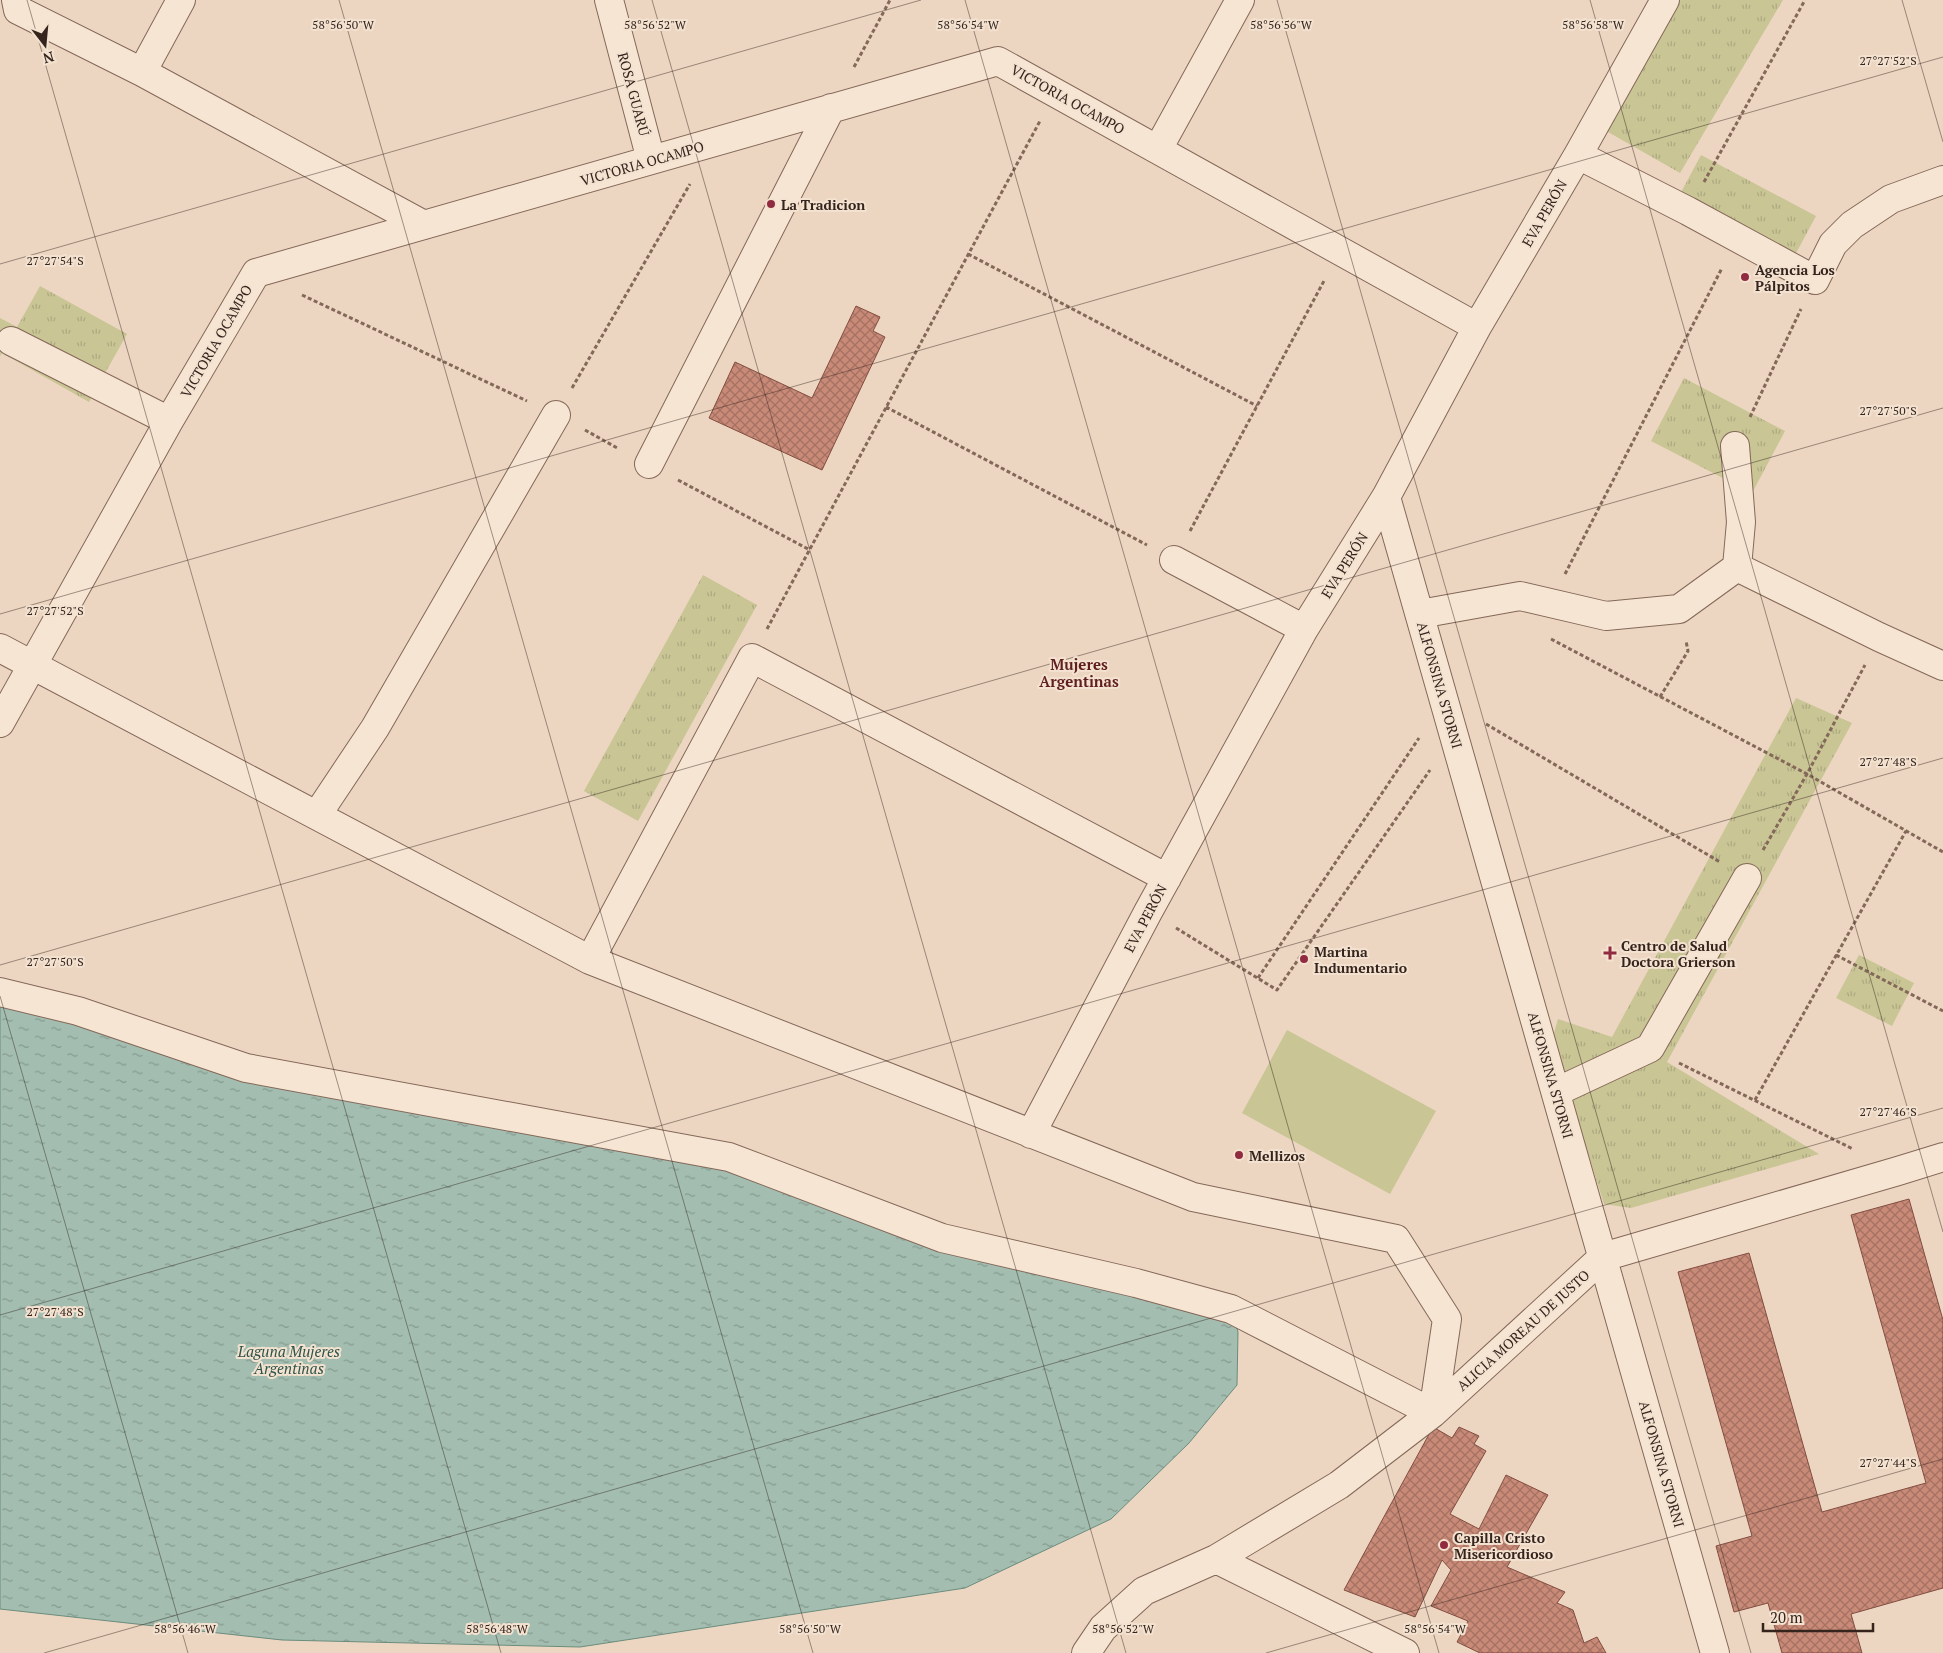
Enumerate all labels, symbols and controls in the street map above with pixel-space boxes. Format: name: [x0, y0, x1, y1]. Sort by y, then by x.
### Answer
text: 58°56'50"W: [312, 17, 375, 32]
text: 58°56'52"W: [624, 17, 687, 32]
text: 58°56'54"W: [937, 17, 1000, 32]
text: 58°56'56"W: [1250, 17, 1313, 32]
text: 58°56'58"W: [1562, 17, 1625, 32]
north arrow: [20, 20, 70, 70]
text: N: [41, 47, 56, 69]
street label: ROSA GUARÚ: [614, 50, 654, 139]
text: 27°27'52"S: [1859, 53, 1917, 68]
street label: VICTORIA OCAMPO: [1008, 60, 1128, 138]
street label: VICTORIA OCAMPO: [578, 136, 706, 190]
street label: EVA PERÓN: [1517, 176, 1571, 250]
place label: La Tradicion: [781, 195, 865, 214]
marker: La Tradicion: [765, 198, 777, 210]
text: 27°27'54"S: [26, 253, 84, 268]
place label: Agencia Los Pálpitos: [1755, 260, 1835, 295]
marker: Agencia Los Pálpitos: [1739, 271, 1751, 283]
street label: VICTORIA OCAMPO: [176, 281, 256, 401]
text: 27°27'50"S: [1859, 403, 1917, 418]
street label: EVA PERÓN: [1316, 528, 1372, 602]
text: 27°27'52"S: [26, 603, 84, 618]
street label: ALFONSINA STORNI: [1413, 619, 1467, 751]
district label: Mujeres Argentinas: [1039, 654, 1119, 691]
text: 27°27'48"S: [1859, 754, 1917, 769]
street label: EVA PERÓN: [1119, 881, 1171, 955]
place label: Centro de Salud Doctora Grierson: [1621, 936, 1736, 971]
place label: Martina Indumentario: [1314, 942, 1407, 977]
marker: Centro de Salud Doctora Grierson: [1603, 946, 1617, 960]
marker: Martina Indumentario: [1298, 953, 1310, 965]
text: 27°27'50"S: [26, 954, 84, 969]
street label: ALFONSINA STORNI: [1524, 1009, 1578, 1141]
text: 27°27'46"S: [1859, 1104, 1917, 1119]
place label: Mellizos: [1249, 1146, 1305, 1165]
marker: Mellizos: [1233, 1149, 1245, 1161]
street label: ALICIA MOREAU DE JUSTO: [1453, 1265, 1593, 1395]
text: 27°27'48"S: [26, 1304, 84, 1319]
water label: Laguna Mujeres Argentinas: [237, 1341, 340, 1378]
street label: ALFONSINA STORNI: [1635, 1398, 1689, 1530]
text: 27°27'44"S: [1859, 1455, 1917, 1470]
place label: Capilla Cristo Misericordioso: [1454, 1528, 1553, 1563]
marker: Capilla Cristo Misericordioso: [1438, 1539, 1450, 1551]
scale bar: [1763, 1600, 1873, 1632]
text: 20 m: [1770, 1607, 1803, 1627]
text: 58°56'46"W: [154, 1621, 217, 1636]
text: 58°56'48"W: [466, 1621, 529, 1636]
text: 58°56'50"W: [779, 1621, 842, 1636]
text: 58°56'52"W: [1092, 1621, 1155, 1636]
text: 58°56'54"W: [1404, 1621, 1467, 1636]

